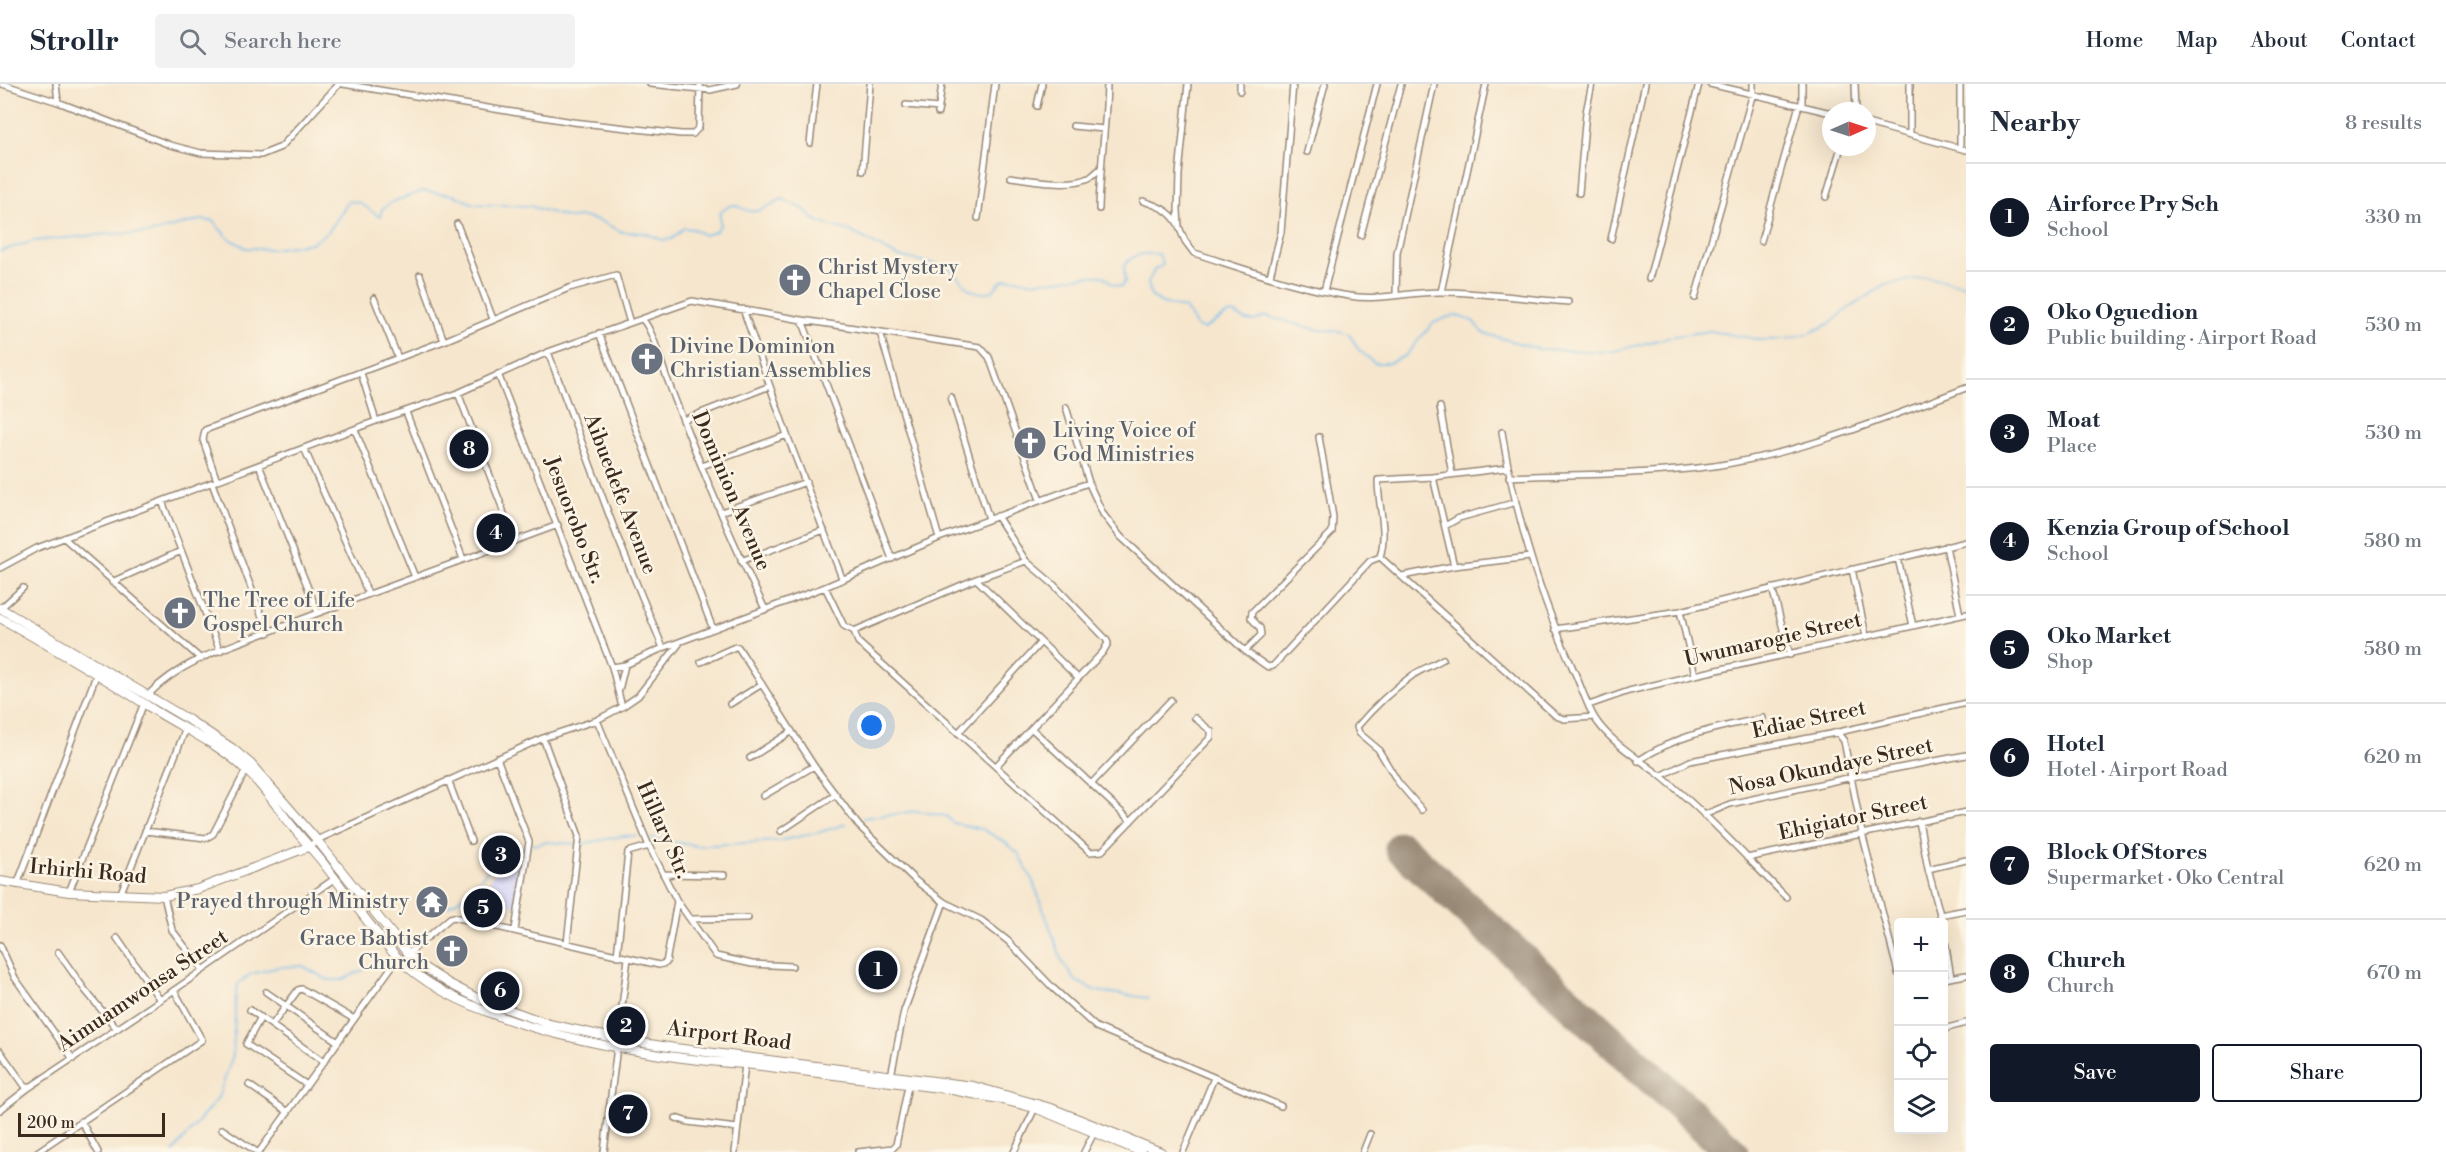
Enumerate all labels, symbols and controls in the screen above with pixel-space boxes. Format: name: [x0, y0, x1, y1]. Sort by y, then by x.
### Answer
search box: [155, 14, 575, 68]
text: Strollr: [30, 24, 119, 59]
icon: search: [176, 25, 209, 58]
text: Search here: [224, 28, 342, 55]
text: Home: [2086, 28, 2143, 54]
text: Map: [2176, 28, 2218, 54]
text: About: [2251, 28, 2308, 54]
text: Contact: [2341, 28, 2416, 54]
north arrow: [1822, 102, 1876, 156]
text: Nearby: [1990, 107, 2080, 139]
text: 8 results: [2345, 111, 2422, 136]
text: Airforce Pry Sch: [2047, 191, 2219, 218]
text: 1: [2005, 205, 2014, 230]
text: 330 m: [2365, 205, 2422, 230]
text: School: [2047, 218, 2109, 243]
place label: Christ Mystery Chapel Close: [818, 255, 959, 305]
church icon: Christ Mystery Chapel Close: [777, 262, 813, 298]
text: Oko Oguedion: [2047, 299, 2198, 326]
text: 2: [2003, 313, 2016, 338]
text: 530 m: [2365, 313, 2422, 338]
text: Public building · Airport Road: [2047, 326, 2317, 351]
place label: Divine Dominion Christian Assemblies: [670, 334, 871, 384]
church icon: Divine Dominion Christian Assemblies: [629, 341, 665, 377]
street label: Dominion Avenue: [686, 407, 776, 575]
text: Moat: [2047, 407, 2100, 434]
street label: Aibuedefe Avenue: [577, 409, 663, 578]
place label: Living Voice of God Ministries: [1053, 418, 1197, 468]
text: 3: [2003, 421, 2016, 446]
text: 530 m: [2365, 421, 2422, 446]
church icon: Living Voice of God Ministries: [1012, 425, 1048, 461]
pin: 8: [450, 426, 488, 472]
text: Place: [2047, 434, 2097, 459]
street label: Jesuorobo Str.: [538, 452, 610, 587]
pin: 4: [476, 510, 516, 556]
text: Kenzia Group of School: [2047, 515, 2289, 542]
text: 4: [2003, 529, 2016, 554]
text: 580 m: [2364, 529, 2422, 554]
text: School: [2047, 542, 2109, 567]
place label: The Tree of Life Gospel Church: [203, 588, 355, 638]
church icon: The Tree of Life Gospel Church: [162, 595, 198, 631]
street label: Uwumarogie Street: [1682, 607, 1865, 673]
text: Oko Market: [2047, 623, 2171, 650]
text: 5: [2003, 637, 2016, 662]
text: 580 m: [2364, 637, 2422, 662]
text: Shop: [2047, 650, 2093, 675]
street label: Ediae Street: [1750, 695, 1869, 745]
your location: [857, 711, 886, 740]
text: Hotel: [2047, 731, 2105, 758]
street label: Nosa Okundaye Street: [1727, 733, 1936, 801]
text: 6: [2003, 745, 2016, 770]
text: 620 m: [2364, 745, 2422, 770]
text: Hotel · Airport Road: [2047, 758, 2228, 783]
street label: Hillary Str.: [630, 777, 696, 883]
street label: Ehigiator Street: [1776, 789, 1931, 846]
pin: 3: [482, 832, 520, 878]
text: Block Of Stores: [2047, 839, 2207, 866]
text: 7: [2004, 853, 2015, 878]
text: 620 m: [2364, 853, 2422, 878]
street label: Irhirhi Road: [28, 854, 148, 890]
text: Supermarket · Oko Central: [2047, 866, 2284, 891]
temple icon: Prayed through Ministry: [414, 884, 450, 920]
pin: 5: [464, 886, 502, 930]
place label: Prayed through Ministry: [176, 889, 410, 915]
map controls: [1894, 918, 1948, 1134]
button: +: [1894, 918, 1948, 972]
street label: Aimuamwonsa Street: [52, 924, 234, 1058]
place label: Grace Babtist Church: [300, 926, 430, 976]
church icon: Grace Babtist Church: [434, 933, 470, 969]
text: Church: [2047, 947, 2126, 974]
pin: 1: [858, 948, 898, 992]
text: 8: [2003, 961, 2016, 986]
text: 670 m: [2366, 961, 2422, 986]
pin: 6: [480, 968, 520, 1014]
button: −: [1894, 972, 1948, 1026]
text: Church: [2047, 974, 2114, 999]
pin: 2: [606, 1004, 646, 1048]
street label: Airport Road: [664, 1015, 793, 1057]
button: locate: [1894, 1026, 1948, 1080]
button: Save: [1990, 1044, 2200, 1102]
button: Share: [2212, 1044, 2422, 1102]
button: layers: [1894, 1080, 1948, 1134]
pin: 7: [608, 1092, 648, 1136]
scale bar: [18, 1110, 165, 1138]
text: 200 m: [27, 1113, 75, 1133]

